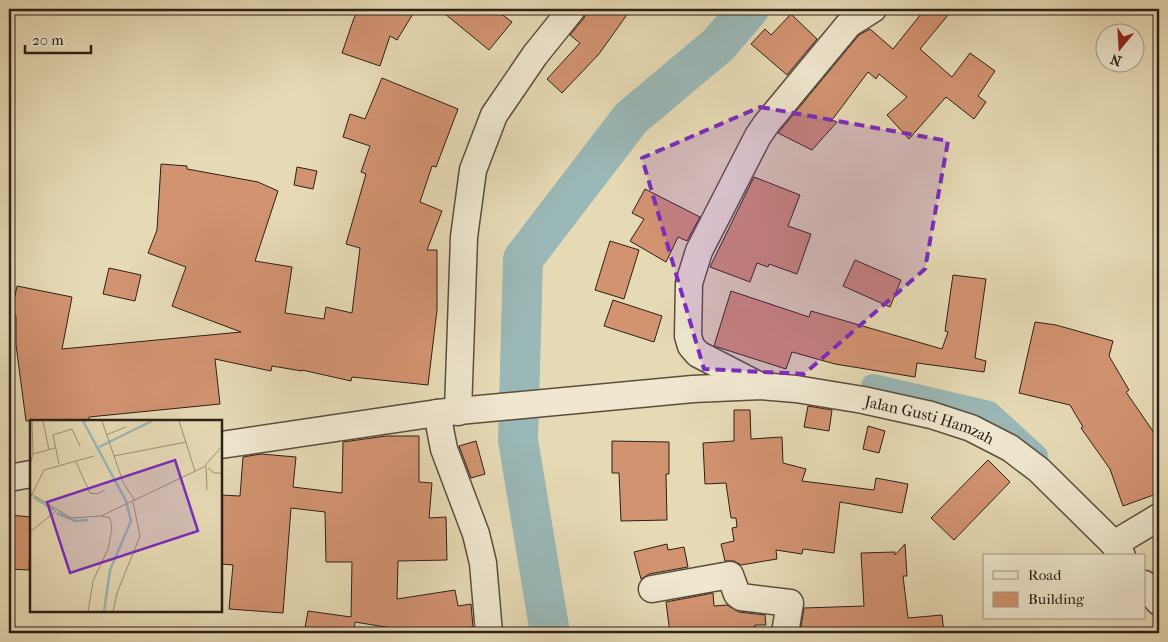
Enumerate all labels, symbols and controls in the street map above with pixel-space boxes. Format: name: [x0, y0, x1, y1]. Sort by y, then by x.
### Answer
scale bar: [25, 22, 91, 54]
north arrow: [1096, 22, 1146, 72]
text: 20 m: [32, 31, 64, 49]
text: N: [1108, 50, 1124, 70]
street label: Jalan Gusti Hamzah: [861, 391, 998, 448]
inset map: [30, 420, 222, 612]
legend: [983, 554, 1146, 620]
text: Road: [1028, 566, 1062, 584]
text: Building: [1028, 590, 1085, 608]

